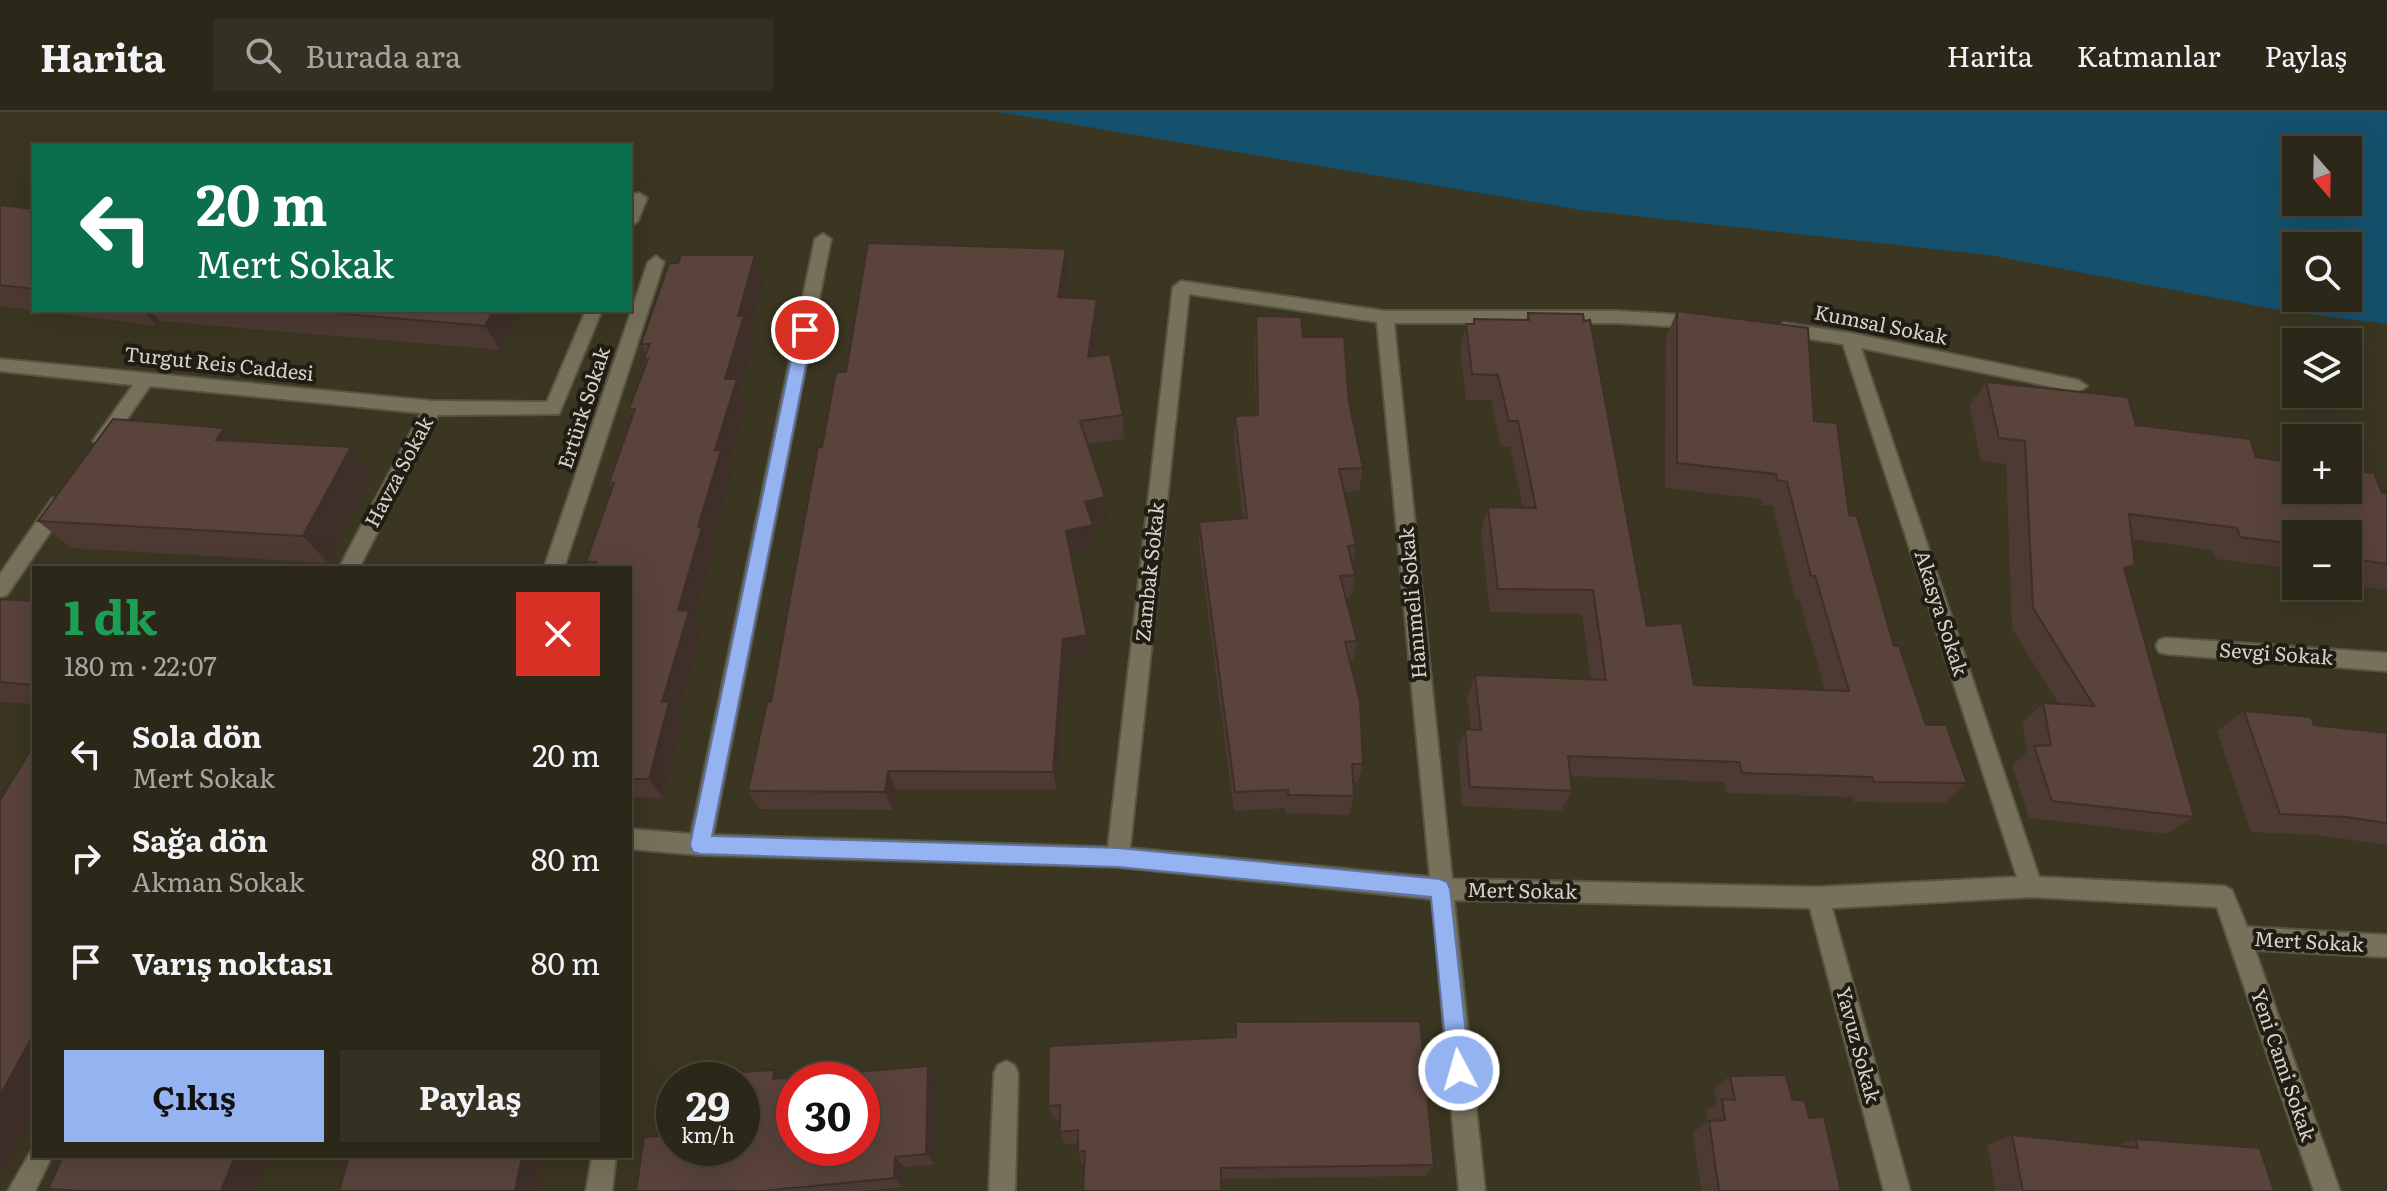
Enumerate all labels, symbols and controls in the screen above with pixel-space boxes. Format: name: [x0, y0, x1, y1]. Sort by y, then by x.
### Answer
search box: [213, 19, 773, 91]
text: Harita: [40, 27, 165, 84]
icon: search: [241, 33, 285, 77]
text: Burada ara: [305, 33, 461, 77]
text: Harita: [1947, 34, 2033, 76]
text: Katmanlar: [2077, 34, 2220, 76]
text: Paylaş: [2264, 34, 2347, 76]
north arrow: [2282, 136, 2362, 216]
map controls: [2282, 136, 2362, 600]
text: 20 m: [196, 160, 328, 243]
icon: left: [64, 176, 168, 280]
button: search: [2282, 232, 2362, 312]
text: Mert Sokak: [196, 236, 394, 289]
street label: Kumsal Sokak: [1812, 295, 1951, 351]
pin: [771, 296, 839, 364]
icon: arrive: [783, 308, 827, 352]
button: layers: [2282, 328, 2362, 408]
street label: Turgut Reis Caddesi: [123, 337, 316, 387]
street label: Ertürk Sokak: [548, 342, 616, 472]
street label: Havza Sokak: [355, 410, 439, 532]
button: +: [2282, 424, 2362, 504]
street label: Zambak Sokak: [1126, 500, 1170, 643]
button: −: [2282, 520, 2362, 600]
street label: Hanımeli Sokak: [1389, 525, 1433, 680]
street label: Akasya Sokak: [1908, 546, 1978, 680]
text: 1 dk: [64, 579, 157, 650]
button: close: [516, 592, 600, 676]
street label: Sevgi Sokak: [2218, 633, 2335, 671]
text: 180 m · 22:07: [64, 645, 217, 684]
text: Sola dön: [132, 713, 262, 757]
icon: left: [64, 732, 108, 776]
text: 20 m: [532, 732, 600, 776]
text: Mert Sokak: [132, 757, 275, 796]
text: Sağa dön: [132, 817, 268, 861]
icon: right: [64, 836, 108, 880]
text: 80 m: [531, 836, 600, 880]
text: Akman Sokak: [132, 861, 304, 900]
street label: Mert Sokak: [1467, 873, 1578, 905]
street label: Mert Sokak: [2253, 922, 2366, 958]
icon: arrive: [64, 940, 108, 984]
text: Varış noktası: [132, 940, 333, 984]
text: 80 m: [531, 940, 600, 984]
street label: Yavuz Sokak: [1830, 983, 1890, 1107]
street label: Yeni Cami Sokak: [2245, 984, 2325, 1145]
position arrow: [1417, 1028, 1501, 1112]
button: Çıkış: [64, 1050, 324, 1142]
button: Paylaş: [340, 1050, 600, 1142]
speed limit sign: 30: [776, 1062, 880, 1166]
text: 29: [686, 1074, 730, 1133]
text: km/h: [681, 1119, 735, 1149]

